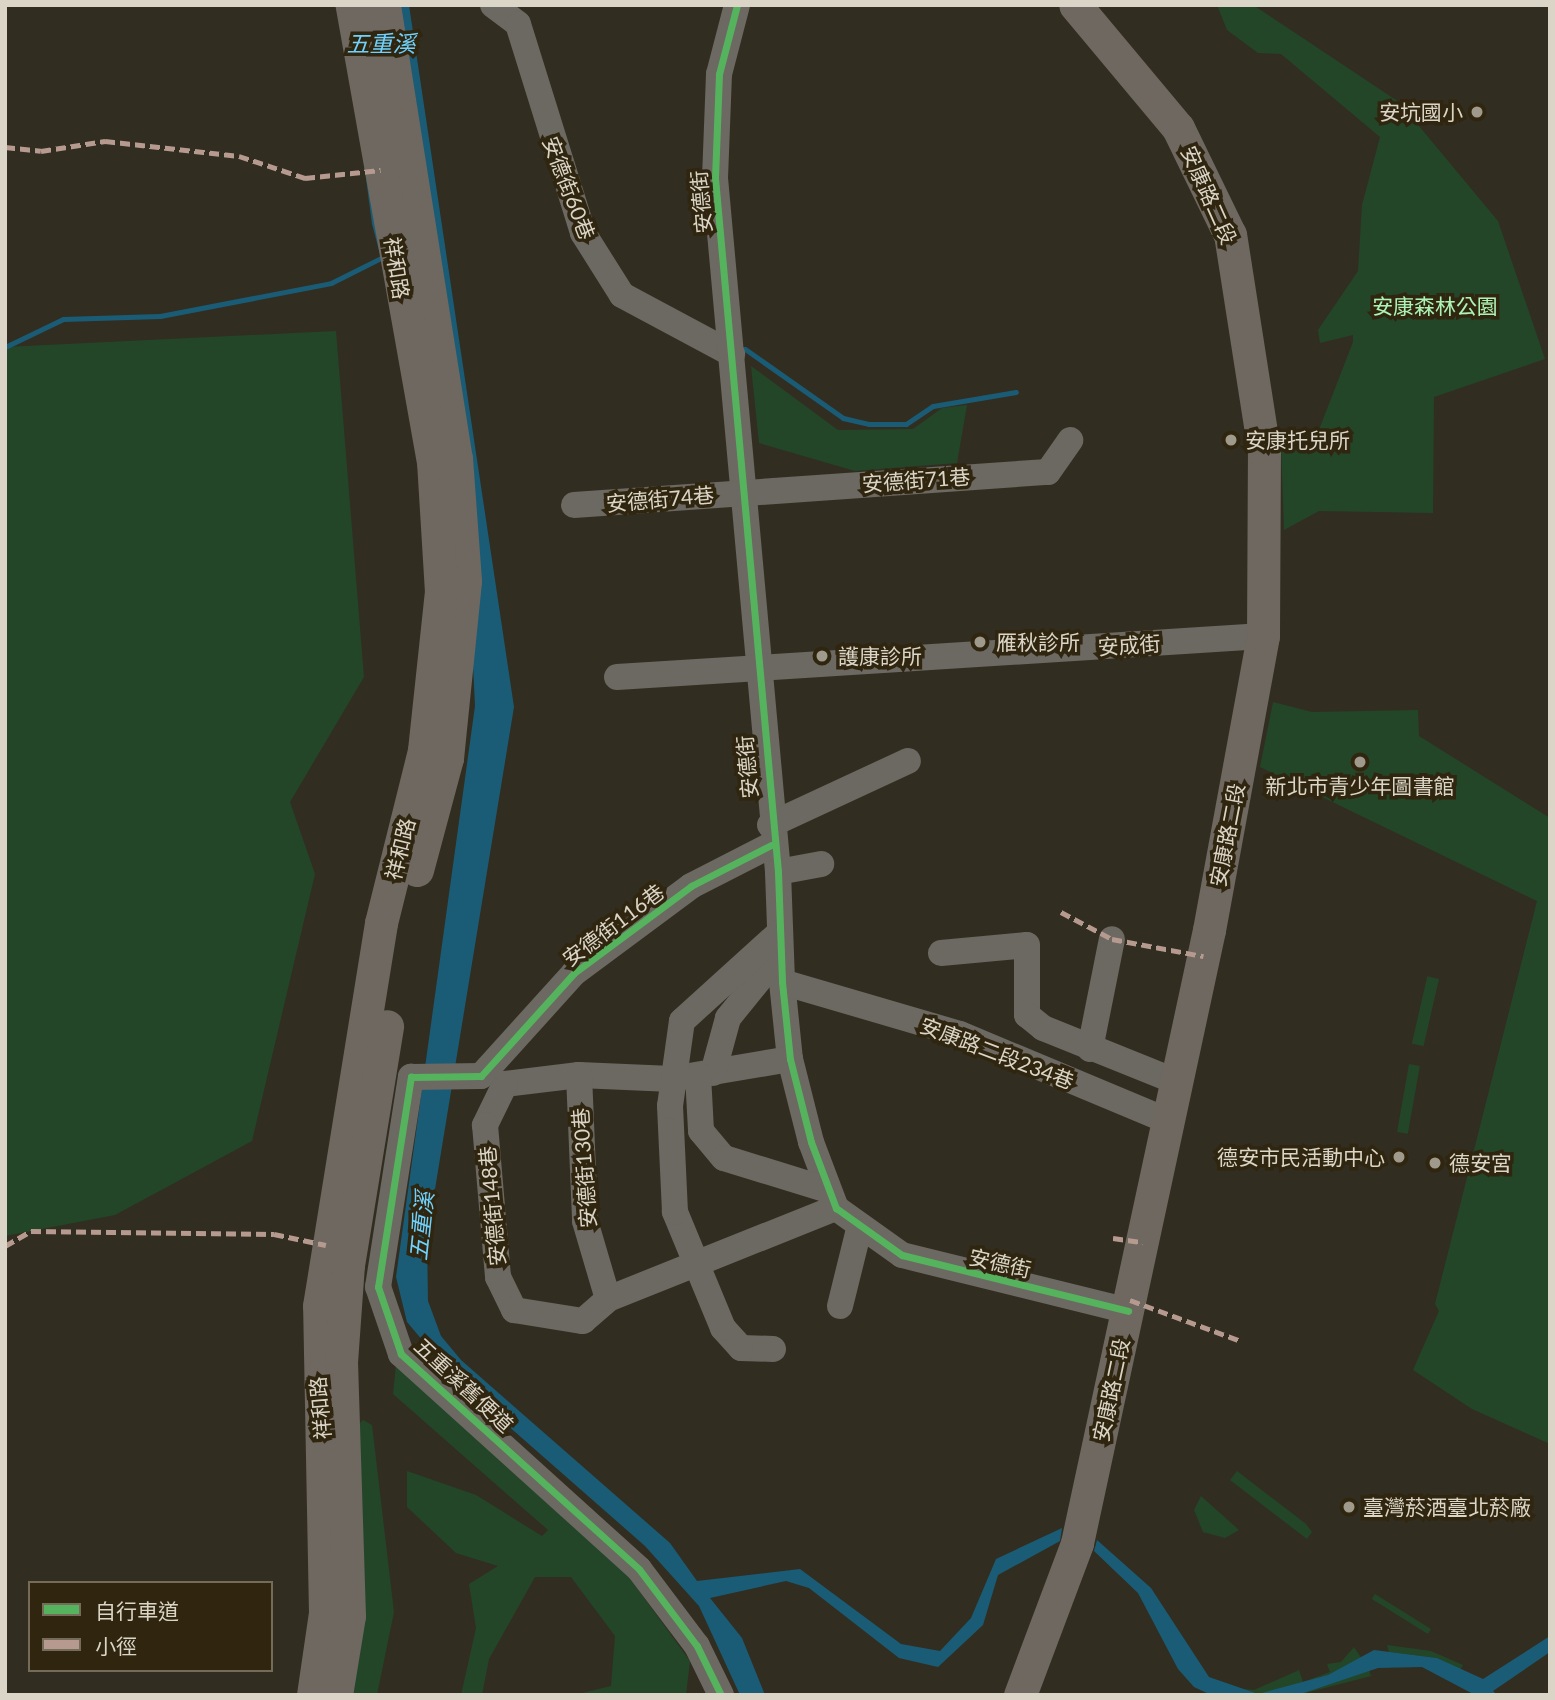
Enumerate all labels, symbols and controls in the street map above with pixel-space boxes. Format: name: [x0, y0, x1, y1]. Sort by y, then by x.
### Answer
water label: 五重溪: [347, 29, 415, 57]
place label: 安坑國小: [1379, 99, 1463, 125]
marker: 安坑國小: [1469, 104, 1485, 120]
street label: 安德街60巷: [538, 133, 600, 243]
street label: 安康路二段: [1176, 142, 1242, 248]
street label: 安德街: [686, 170, 716, 234]
street label: 祥和路: [380, 235, 414, 301]
park label: 安康森林公園: [1372, 293, 1498, 319]
place label: 安康托兒所: [1245, 427, 1350, 453]
marker: 安康托兒所: [1223, 432, 1239, 448]
street label: 安德街71巷: [861, 464, 971, 496]
street label: 安德街74巷: [605, 482, 715, 516]
place label: 雁秋診所: [996, 629, 1080, 655]
street label: 安成街: [1097, 630, 1161, 660]
marker: 雁秋診所: [970, 632, 990, 652]
place label: 護康診所: [838, 643, 922, 669]
marker: 護康診所: [812, 646, 832, 666]
street label: 安德街: [732, 735, 762, 799]
marker: 新北市青少年圖書館: [1352, 754, 1368, 770]
place label: 新北市青少年圖書館: [1266, 773, 1454, 799]
street label: 安康路二段: [1205, 781, 1249, 889]
street label: 祥和路: [380, 815, 420, 883]
street label: 安德街116巷: [557, 879, 669, 971]
street label: 安康路二段234巷: [917, 1012, 1077, 1094]
street label: 安德街130巷: [567, 1107, 601, 1229]
place label: 德安市民活動中心: [1217, 1144, 1385, 1170]
street label: 安德街148巷: [474, 1145, 510, 1267]
marker: 德安市民活動中心: [1391, 1149, 1407, 1165]
place label: 德安宮: [1449, 1150, 1512, 1176]
marker: 德安宮: [1427, 1155, 1443, 1171]
water label: 五重溪: [404, 1190, 438, 1262]
street label: 安德街: [966, 1244, 1034, 1282]
street label: 五重溪舊便道: [409, 1333, 519, 1437]
street label: 安康路二段: [1088, 1336, 1134, 1444]
street label: 祥和路: [305, 1376, 335, 1440]
place label: 臺灣菸酒臺北菸廠: [1363, 1494, 1531, 1520]
marker: 臺灣菸酒臺北菸廠: [1341, 1499, 1357, 1515]
legend: [28, 1581, 273, 1672]
text: 自行車道: [95, 1598, 179, 1623]
text: 小徑: [95, 1633, 137, 1658]

